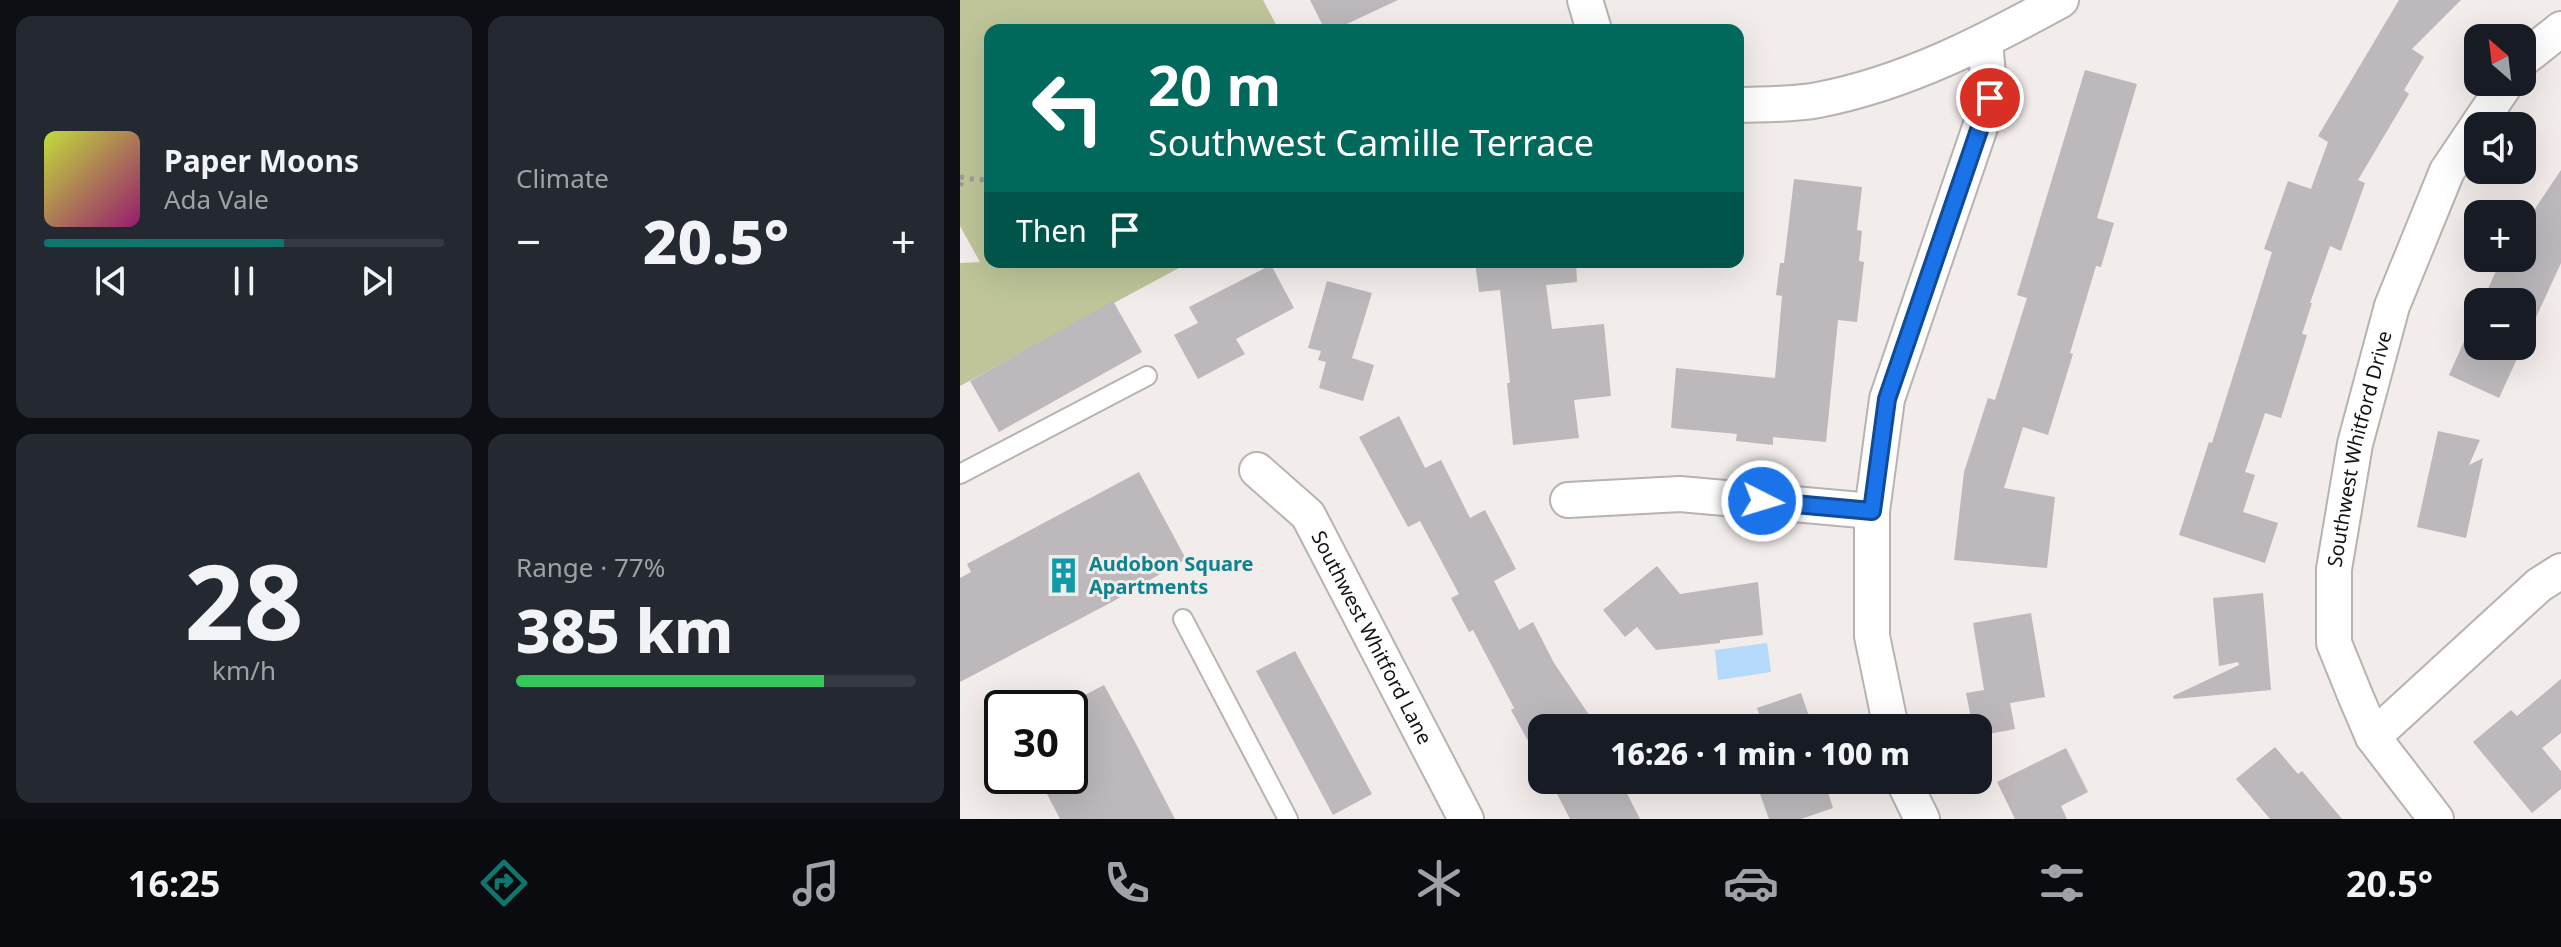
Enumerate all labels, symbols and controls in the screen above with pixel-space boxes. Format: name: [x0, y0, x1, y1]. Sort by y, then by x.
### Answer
north arrow: [2464, 24, 2536, 96]
map controls: [2464, 24, 2536, 360]
text: 20 m: [1148, 46, 1281, 122]
icon: left: [1016, 56, 1120, 160]
pin: [1956, 64, 2024, 132]
icon: arrive: [1968, 76, 2012, 120]
button: sound: [2464, 112, 2536, 184]
text: Southwest Camille Terrace: [1148, 118, 1594, 167]
text: Paper Moons: [164, 140, 359, 181]
text: Climate: [516, 160, 609, 196]
text: Ada Vale: [164, 181, 269, 217]
text: 20.5°: [643, 200, 789, 282]
button: +: [2464, 200, 2536, 272]
icon: arrive: [1103, 208, 1147, 252]
text: Then: [1016, 210, 1087, 251]
text: −: [516, 211, 541, 271]
text: +: [891, 211, 916, 271]
icon: previous: [89, 259, 133, 303]
icon: pause: [222, 259, 266, 303]
icon: next: [355, 259, 399, 303]
button: −: [2464, 288, 2536, 360]
street label: Southwest Whitford Drive: [2321, 328, 2398, 569]
position arrow: [1720, 459, 1804, 543]
street label: Southwest Whitford Lane: [1305, 526, 1439, 749]
text: 28: [185, 529, 303, 670]
text: Range · 77%: [516, 549, 665, 585]
place label: Audobon Square Apartments: [1089, 550, 1253, 600]
building icon: Audobon Square Apartments: [1044, 556, 1082, 594]
text: 385 km: [516, 589, 733, 671]
text: km/h: [212, 652, 276, 688]
speed limit sign: 30: [984, 690, 1088, 794]
text: 16:26 · 1 min · 100 m: [1610, 733, 1910, 774]
icon: directions: [476, 855, 532, 911]
icon: music: [788, 855, 844, 911]
icon: phone: [1099, 855, 1155, 911]
icon: climate: [1411, 855, 1467, 911]
icon: car: [1723, 855, 1779, 911]
icon: filters: [2034, 855, 2090, 911]
text: 16:25: [128, 859, 220, 908]
text: 20.5°: [2346, 859, 2433, 908]

